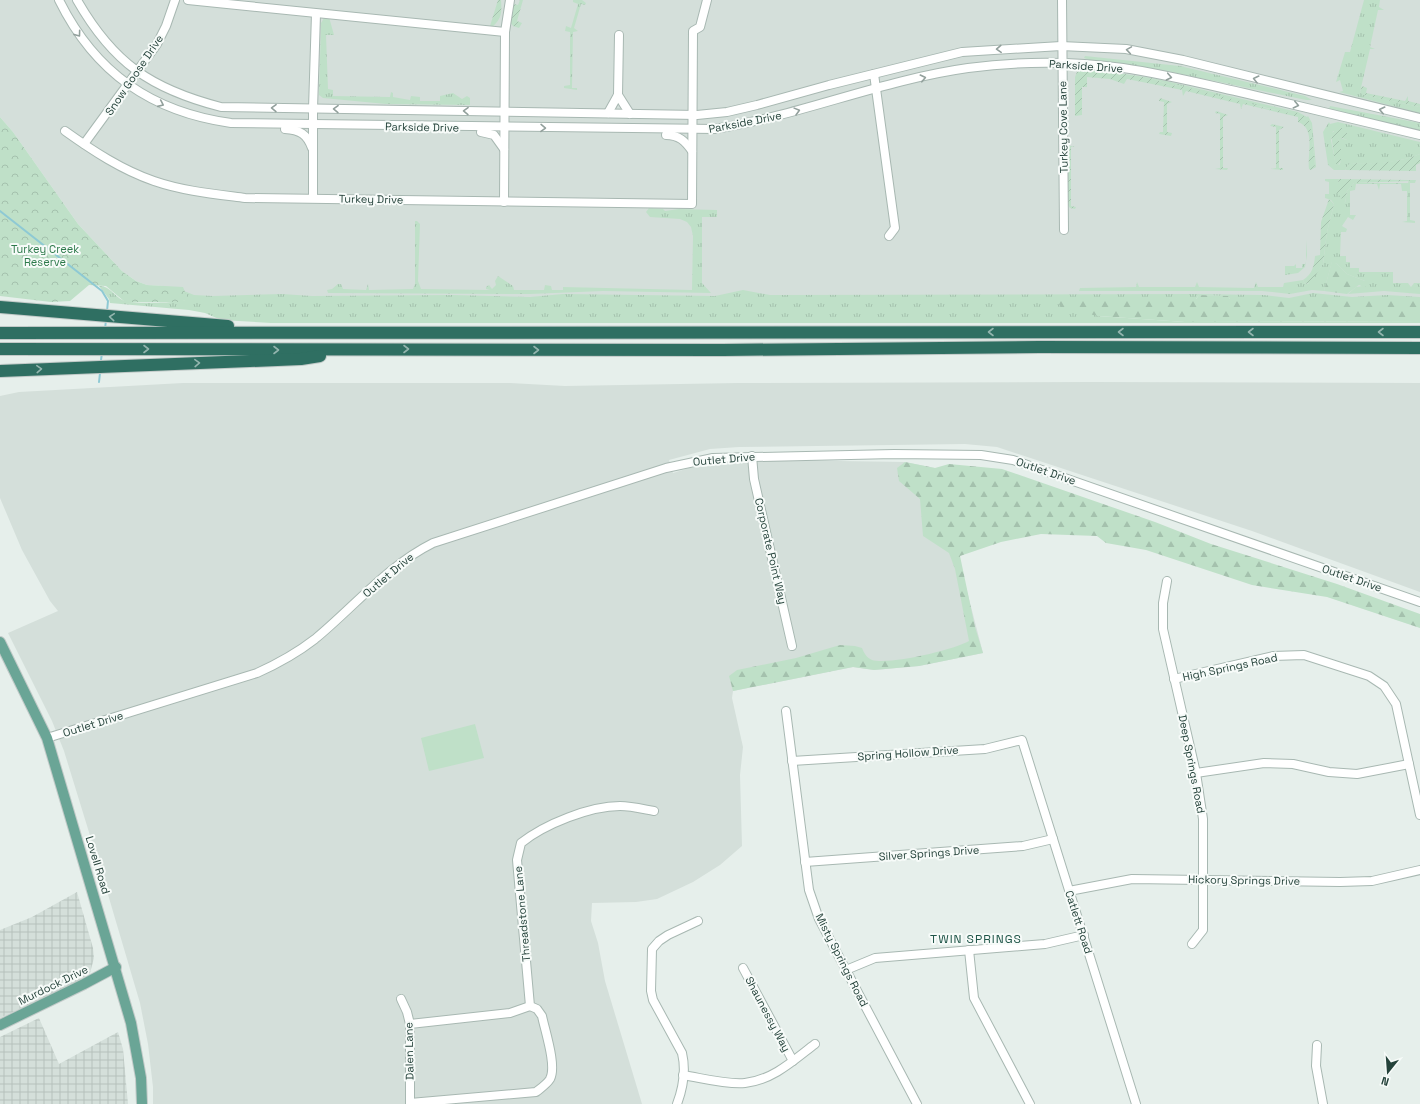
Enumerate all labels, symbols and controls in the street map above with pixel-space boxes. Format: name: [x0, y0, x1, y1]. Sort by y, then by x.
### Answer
one-way arrow: [74, 29, 81, 36]
street label: Snow Goose Drive: [102, 32, 166, 118]
one-way arrow: [996, 45, 1002, 54]
one-way arrow: [1126, 46, 1132, 55]
street label: Parkside Drive: [1049, 56, 1123, 76]
one-way arrow: [1166, 72, 1172, 81]
one-way arrow: [919, 74, 926, 83]
one-way arrow: [1252, 75, 1259, 84]
street label: Turkey Cove Lane: [1055, 81, 1071, 173]
one-way arrow: [157, 99, 164, 107]
one-way arrow: [1293, 101, 1299, 109]
one-way arrow: [271, 104, 277, 112]
one-way arrow: [333, 105, 339, 113]
one-way arrow: [1379, 106, 1385, 114]
one-way arrow: [463, 107, 469, 115]
one-way arrow: [794, 107, 801, 116]
street label: Parkside Drive: [707, 108, 783, 136]
street label: Parkside Drive: [385, 119, 459, 135]
one-way arrow: [540, 124, 546, 132]
street label: Turkey Drive: [339, 191, 403, 207]
park label: Turkey Creek Reserve: [11, 242, 79, 269]
one-way arrow: [109, 312, 115, 321]
one-way arrow: [988, 328, 994, 336]
one-way arrow: [1118, 328, 1124, 336]
one-way arrow: [1248, 328, 1254, 336]
one-way arrow: [1378, 328, 1384, 336]
one-way arrow: [143, 345, 149, 353]
one-way arrow: [403, 345, 409, 353]
one-way arrow: [273, 346, 279, 354]
one-way arrow: [533, 346, 539, 354]
one-way arrow: [194, 358, 200, 367]
one-way arrow: [36, 365, 42, 374]
street label: Outlet Drive: [692, 449, 756, 469]
street label: Outlet Drive: [1014, 454, 1078, 488]
street label: Corporate Point Way: [752, 496, 790, 606]
street label: Outlet Drive: [360, 550, 416, 600]
street label: Outlet Drive: [1320, 561, 1384, 595]
street label: High Springs Road: [1181, 650, 1279, 684]
street label: Outlet Drive: [61, 708, 125, 740]
street label: Deep Springs Road: [1176, 713, 1208, 815]
street label: Spring Hollow Drive: [857, 742, 959, 764]
street label: Lovell Road: [83, 834, 113, 896]
street label: Silver Springs Drive: [878, 843, 980, 863]
street label: Threadstone Lane: [511, 866, 533, 962]
street label: Hickory Springs Drive: [1188, 872, 1300, 888]
street label: Catlett Road: [1062, 889, 1096, 955]
street label: Misty Springs Road: [812, 911, 872, 1009]
district label: TWIN SPRINGS: [930, 931, 1022, 947]
street label: Murdock Drive: [16, 962, 90, 1008]
street label: Shaunessy Way: [742, 974, 794, 1054]
street label: Dalen Lane: [401, 1022, 417, 1080]
north arrow: [1368, 1052, 1408, 1092]
text: N: [1380, 1074, 1391, 1089]

